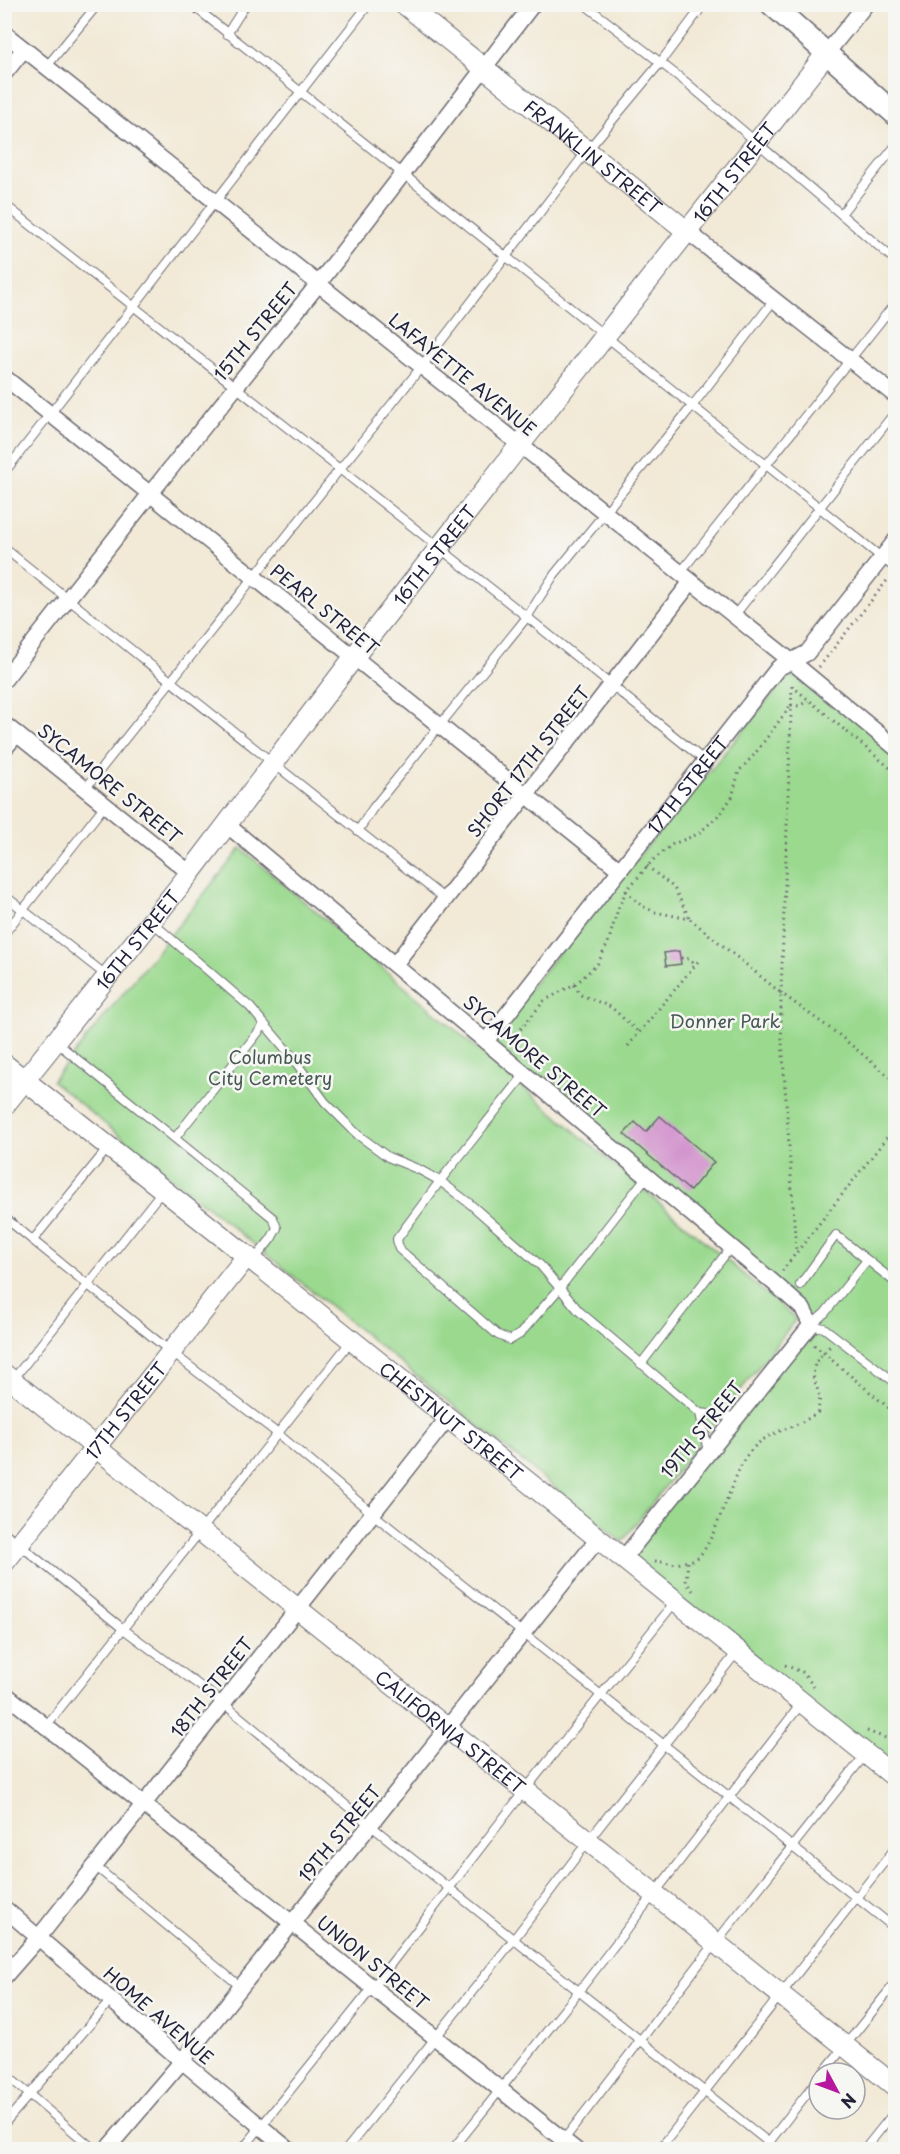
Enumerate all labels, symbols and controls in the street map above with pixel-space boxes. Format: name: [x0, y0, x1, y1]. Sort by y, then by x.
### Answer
street label: FRANKLIN STREET: [519, 92, 669, 220]
street label: 16TH STREET: [685, 116, 782, 228]
street label: 15TH STREET: [207, 276, 303, 386]
street label: LAFAYETTE AVENUE: [383, 306, 543, 442]
street label: 16TH STREET: [386, 498, 482, 611]
street label: PEARL STREET: [265, 557, 386, 662]
street label: SHORT 17TH STREET: [460, 679, 596, 842]
street label: SYCAMORE STREET: [32, 716, 188, 850]
street label: 17TH STREET: [640, 729, 734, 839]
street label: 16TH STREET: [89, 883, 186, 995]
street label: SYCAMORE STREET: [458, 988, 613, 1124]
park label: Donner Park: [670, 1007, 780, 1034]
park label: Columbus City Cemetery: [208, 1043, 332, 1091]
street label: CHESTNUT STREET: [374, 1354, 529, 1487]
street label: 17TH STREET: [78, 1355, 173, 1464]
street label: 19TH STREET: [653, 1375, 749, 1483]
street label: 18TH STREET: [163, 1631, 259, 1743]
street label: CALIFORNIA STREET: [370, 1663, 532, 1800]
street label: 19TH STREET: [291, 1779, 387, 1887]
street label: UNION STREET: [311, 1908, 435, 2016]
street label: HOME AVENUE: [98, 1960, 220, 2070]
north arrow: [807, 2061, 867, 2121]
text: N: [836, 2089, 862, 2114]

